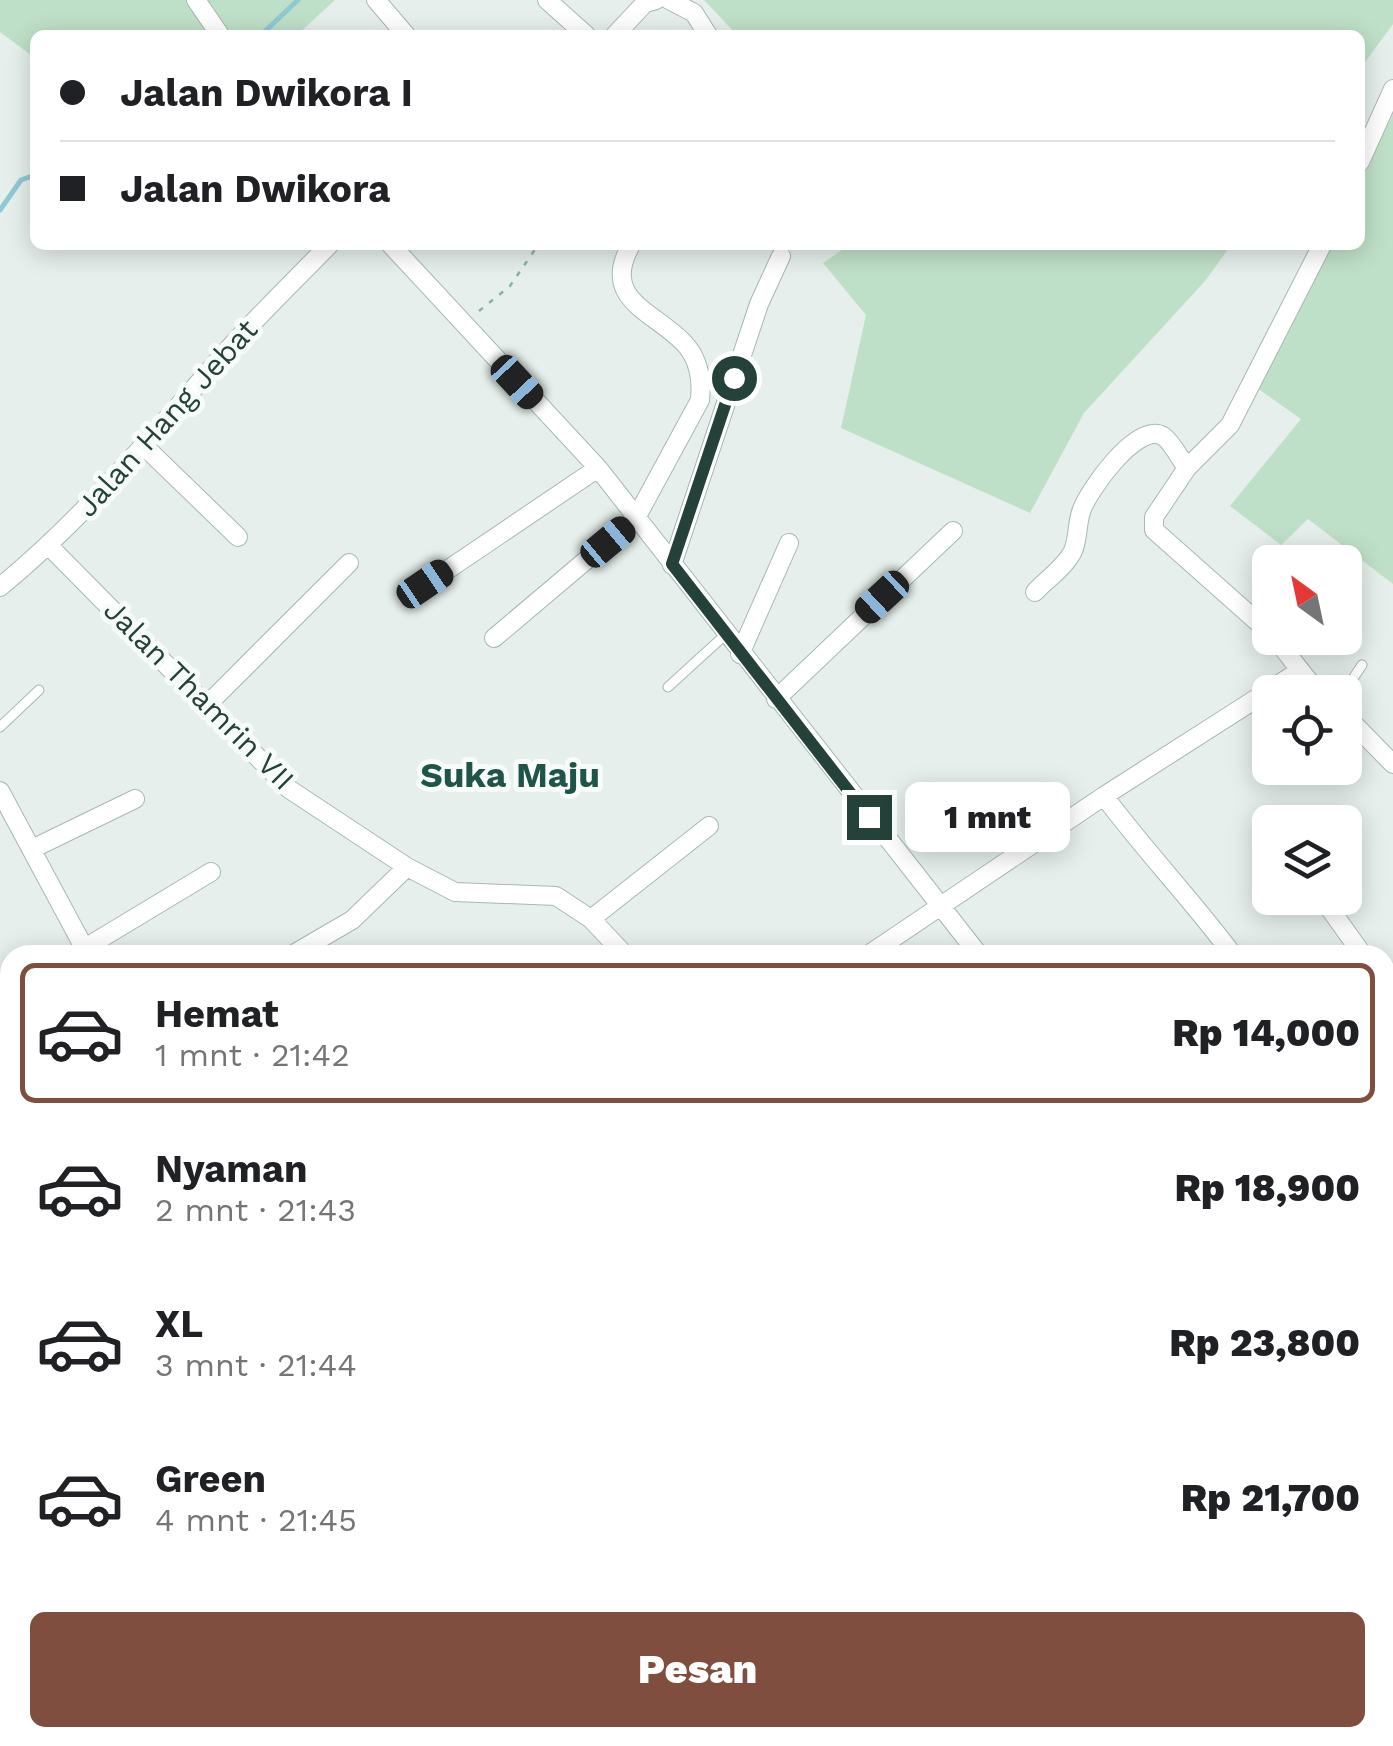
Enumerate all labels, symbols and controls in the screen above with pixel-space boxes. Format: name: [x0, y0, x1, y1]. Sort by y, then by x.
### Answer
text: Jalan Dwikora I: [120, 71, 413, 115]
text: Jalan Dwikora: [120, 167, 390, 211]
street label: Jalan Hang Jebat: [69, 312, 265, 523]
car: [486, 350, 548, 414]
route start: [712, 356, 757, 401]
car: [575, 511, 641, 573]
north arrow: [1252, 545, 1362, 655]
map controls: [1252, 545, 1362, 915]
car: [392, 555, 458, 613]
car: [850, 566, 914, 628]
street label: Jalan Thamrin VII: [97, 592, 302, 797]
button: locate: [1252, 675, 1362, 785]
district label: Suka Maju: [420, 754, 600, 796]
callout: 1 mnt: [904, 782, 1069, 852]
route end: [847, 795, 892, 840]
text: 1 mnt: [944, 798, 1031, 836]
button: layers: [1252, 805, 1362, 915]
icon: car: [35, 988, 125, 1078]
text: Hemat: [155, 992, 279, 1036]
text: Rp 14,000: [1172, 1011, 1360, 1055]
text: 1 mnt · 21:42: [155, 1036, 350, 1074]
icon: car: [35, 1143, 125, 1233]
text: Nyaman: [155, 1147, 307, 1191]
text: Rp 18,900: [1175, 1166, 1360, 1210]
text: 2 mnt · 21:43: [155, 1191, 356, 1229]
icon: car: [35, 1298, 125, 1388]
text: XL: [155, 1302, 203, 1346]
text: Rp 23,800: [1169, 1321, 1360, 1365]
text: 3 mnt · 21:44: [155, 1346, 357, 1384]
icon: car: [35, 1453, 125, 1543]
text: Green: [155, 1457, 266, 1501]
text: Rp 21,700: [1181, 1476, 1360, 1520]
text: 4 mnt · 21:45: [155, 1501, 357, 1539]
button: Pesan: [30, 1612, 1365, 1727]

